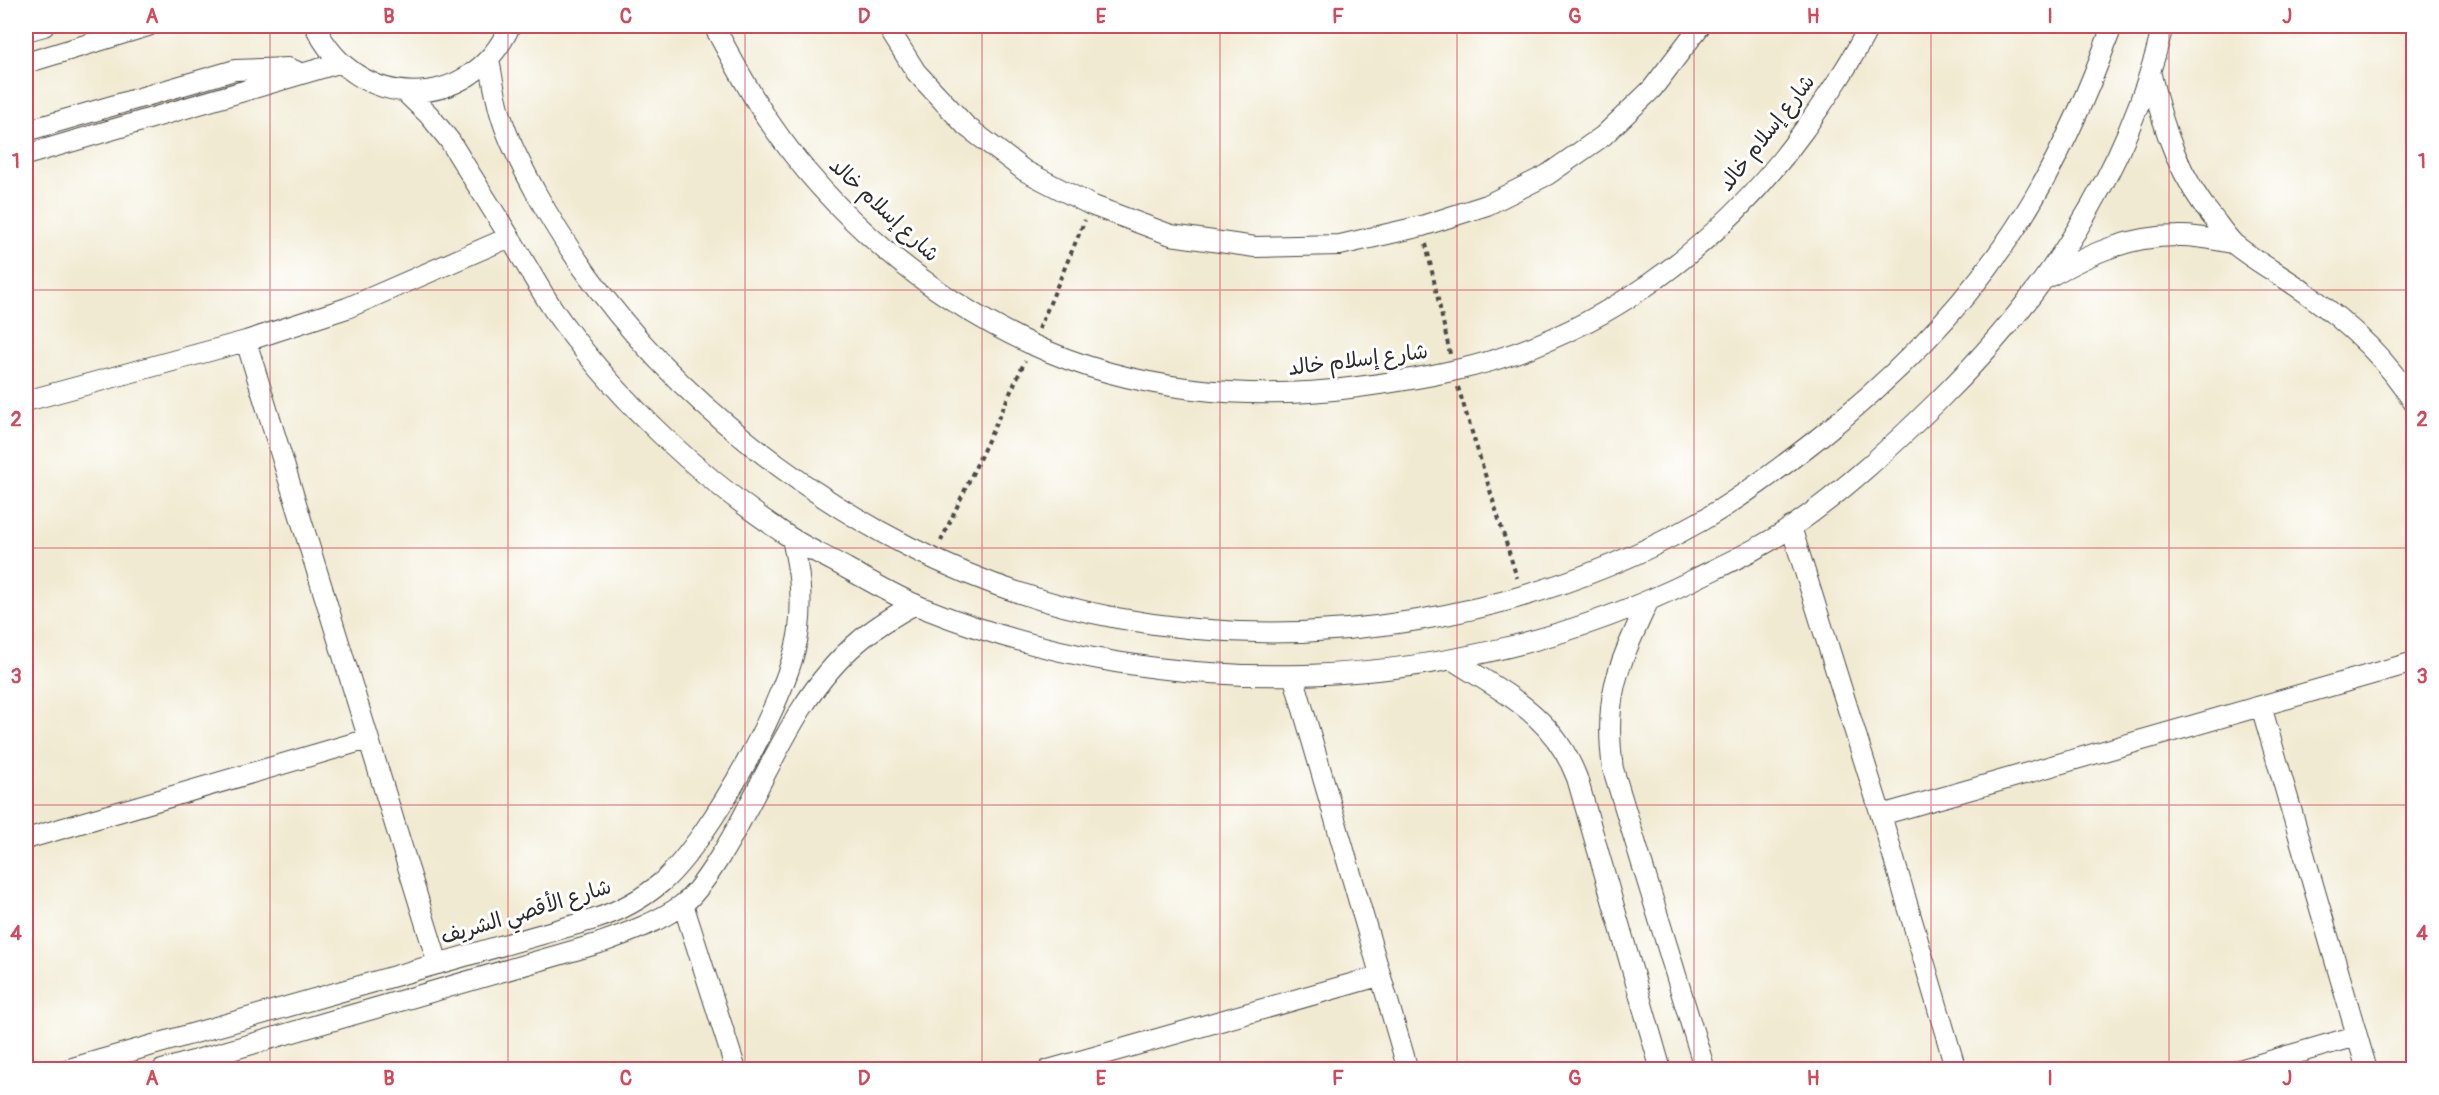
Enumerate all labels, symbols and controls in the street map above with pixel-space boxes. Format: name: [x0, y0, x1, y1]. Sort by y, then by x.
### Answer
text: A: [146, 4, 159, 29]
text: B: [383, 4, 395, 29]
text: C: [620, 4, 632, 29]
text: D: [858, 4, 871, 29]
text: E: [1096, 4, 1107, 29]
text: F: [1332, 4, 1344, 29]
text: G: [1568, 4, 1582, 29]
text: H: [1807, 4, 1820, 29]
text: I: [2047, 4, 2053, 29]
text: J: [2282, 4, 2292, 29]
street label: شارع إسلام خالد: [1713, 69, 1823, 198]
text: 1: [12, 149, 20, 174]
text: 1: [2418, 149, 2426, 174]
street label: شارع إسلام خالد: [822, 152, 945, 269]
street label: شارع إسلام خالد: [1286, 338, 1430, 384]
text: 2: [10, 407, 22, 432]
text: 2: [2416, 407, 2428, 432]
text: 3: [10, 664, 22, 689]
text: 3: [2416, 664, 2428, 689]
street label: شارع الأقصي الشريف: [437, 872, 616, 956]
text: 4: [10, 921, 22, 946]
text: 4: [2416, 921, 2428, 946]
text: A: [146, 1066, 159, 1091]
text: B: [383, 1066, 395, 1091]
text: C: [620, 1066, 632, 1091]
text: D: [858, 1066, 871, 1091]
text: E: [1096, 1066, 1107, 1091]
text: F: [1332, 1066, 1344, 1091]
text: G: [1568, 1066, 1582, 1091]
text: H: [1807, 1066, 1820, 1091]
text: I: [2047, 1066, 2053, 1091]
text: J: [2282, 1066, 2292, 1091]

